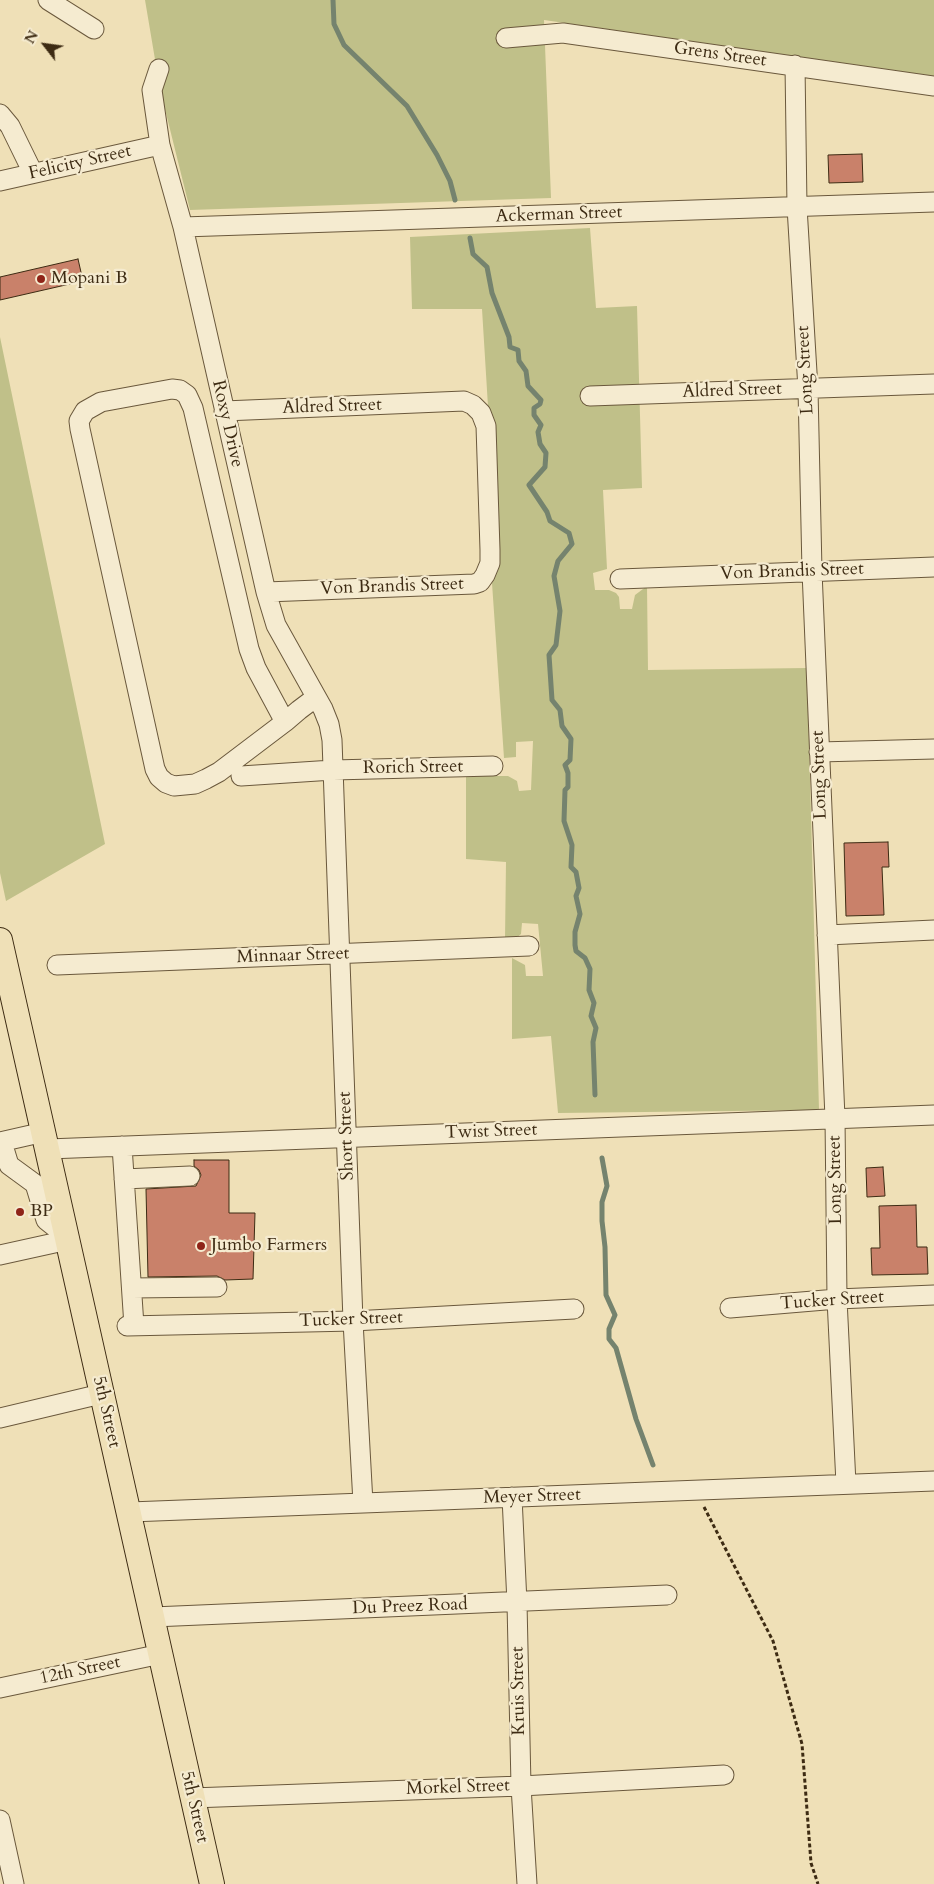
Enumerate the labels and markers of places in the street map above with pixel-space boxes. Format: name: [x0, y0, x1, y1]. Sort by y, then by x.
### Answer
place label: Mopani B: [51, 268, 127, 290]
marker: Mopani B: [35, 273, 47, 285]
place label: BP: [30, 1201, 53, 1223]
marker: BP: [14, 1206, 26, 1218]
place label: Jumbo Farmers: [211, 1235, 327, 1257]
marker: Jumbo Farmers: [195, 1240, 207, 1252]

